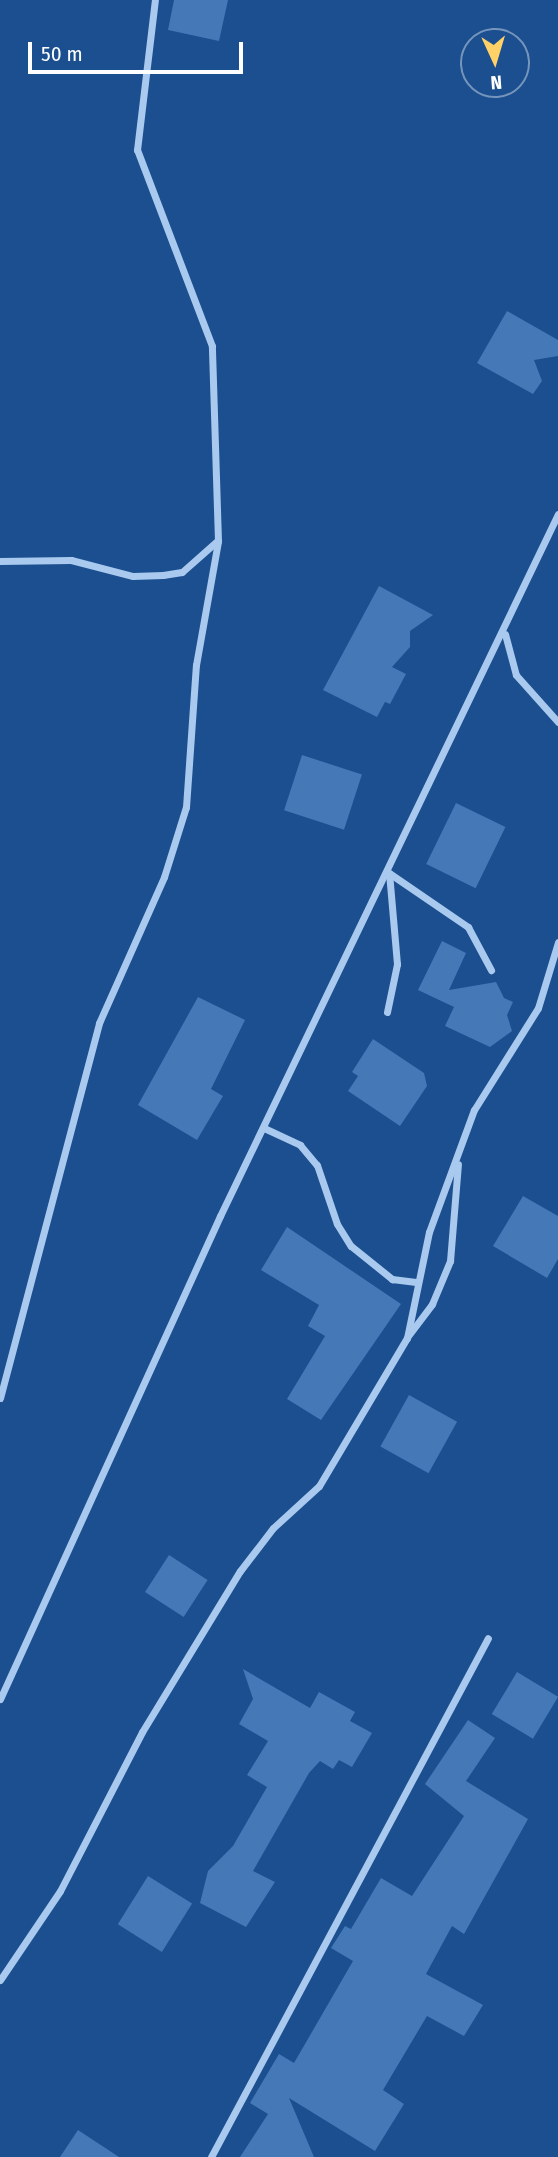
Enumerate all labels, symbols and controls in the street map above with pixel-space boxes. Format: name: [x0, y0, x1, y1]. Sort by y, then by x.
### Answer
scale bar: [32, 28, 247, 72]
north arrow: [460, 28, 530, 98]
text: 50 m: [41, 41, 83, 67]
text: N: [490, 71, 503, 94]

